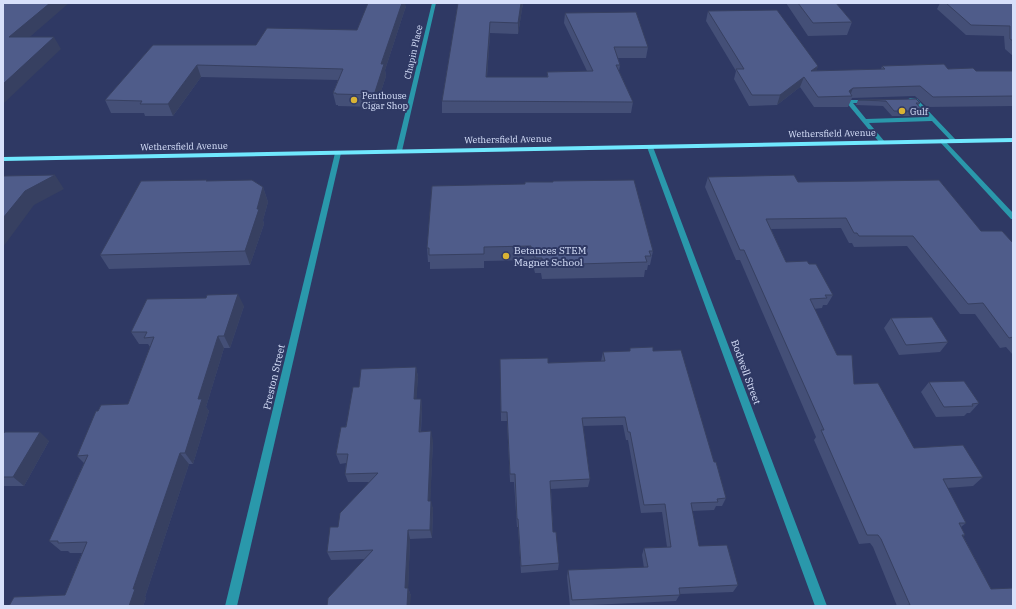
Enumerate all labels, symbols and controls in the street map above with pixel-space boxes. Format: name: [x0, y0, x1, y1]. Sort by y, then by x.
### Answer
street label: Chapin Place: [401, 24, 425, 80]
place label: Penthouse Cigar Shop: [362, 90, 409, 111]
marker: Penthouse Cigar Shop: [349, 95, 359, 105]
marker: Gulf: [897, 106, 907, 116]
place label: Gulf: [910, 106, 929, 117]
street label: Wethersfield Avenue: [788, 127, 876, 139]
street label: Wethersfield Avenue: [464, 133, 552, 145]
street label: Wethersfield Avenue: [140, 140, 228, 152]
place label: Betances STEM Magnet School: [514, 244, 587, 269]
marker: Betances STEM Magnet School: [501, 251, 511, 261]
street label: Bodwell Street: [728, 338, 764, 407]
street label: Preston Street: [260, 343, 288, 411]

